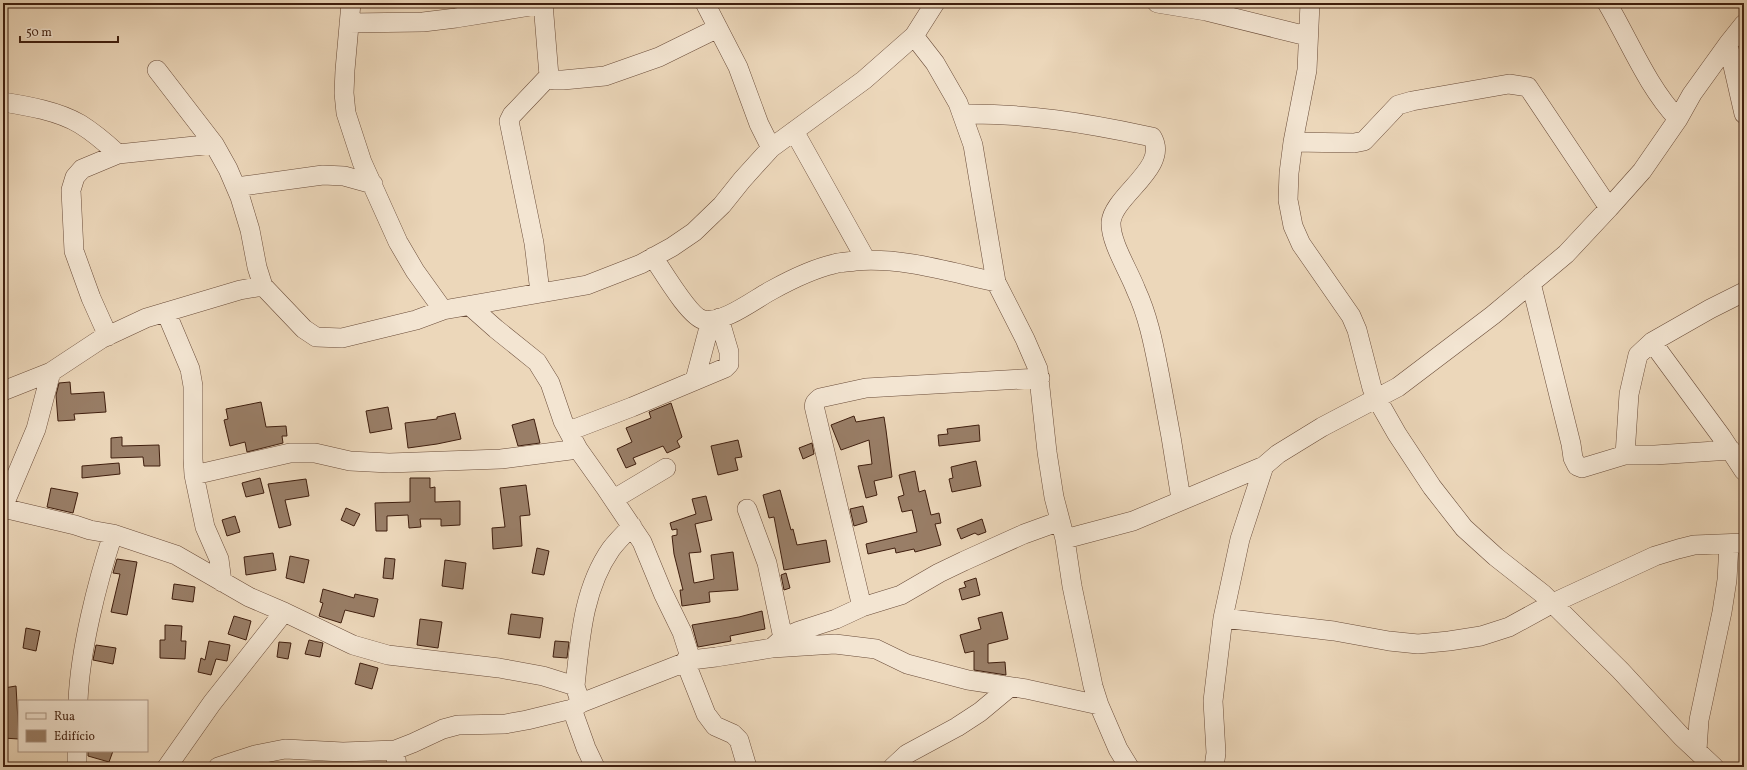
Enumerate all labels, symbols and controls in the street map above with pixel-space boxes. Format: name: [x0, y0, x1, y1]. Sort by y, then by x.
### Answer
scale bar: [20, 18, 118, 44]
text: 50 m: [26, 25, 52, 41]
legend: [18, 700, 148, 752]
text: Rua: [54, 709, 75, 725]
text: Edifício: [54, 729, 95, 745]

